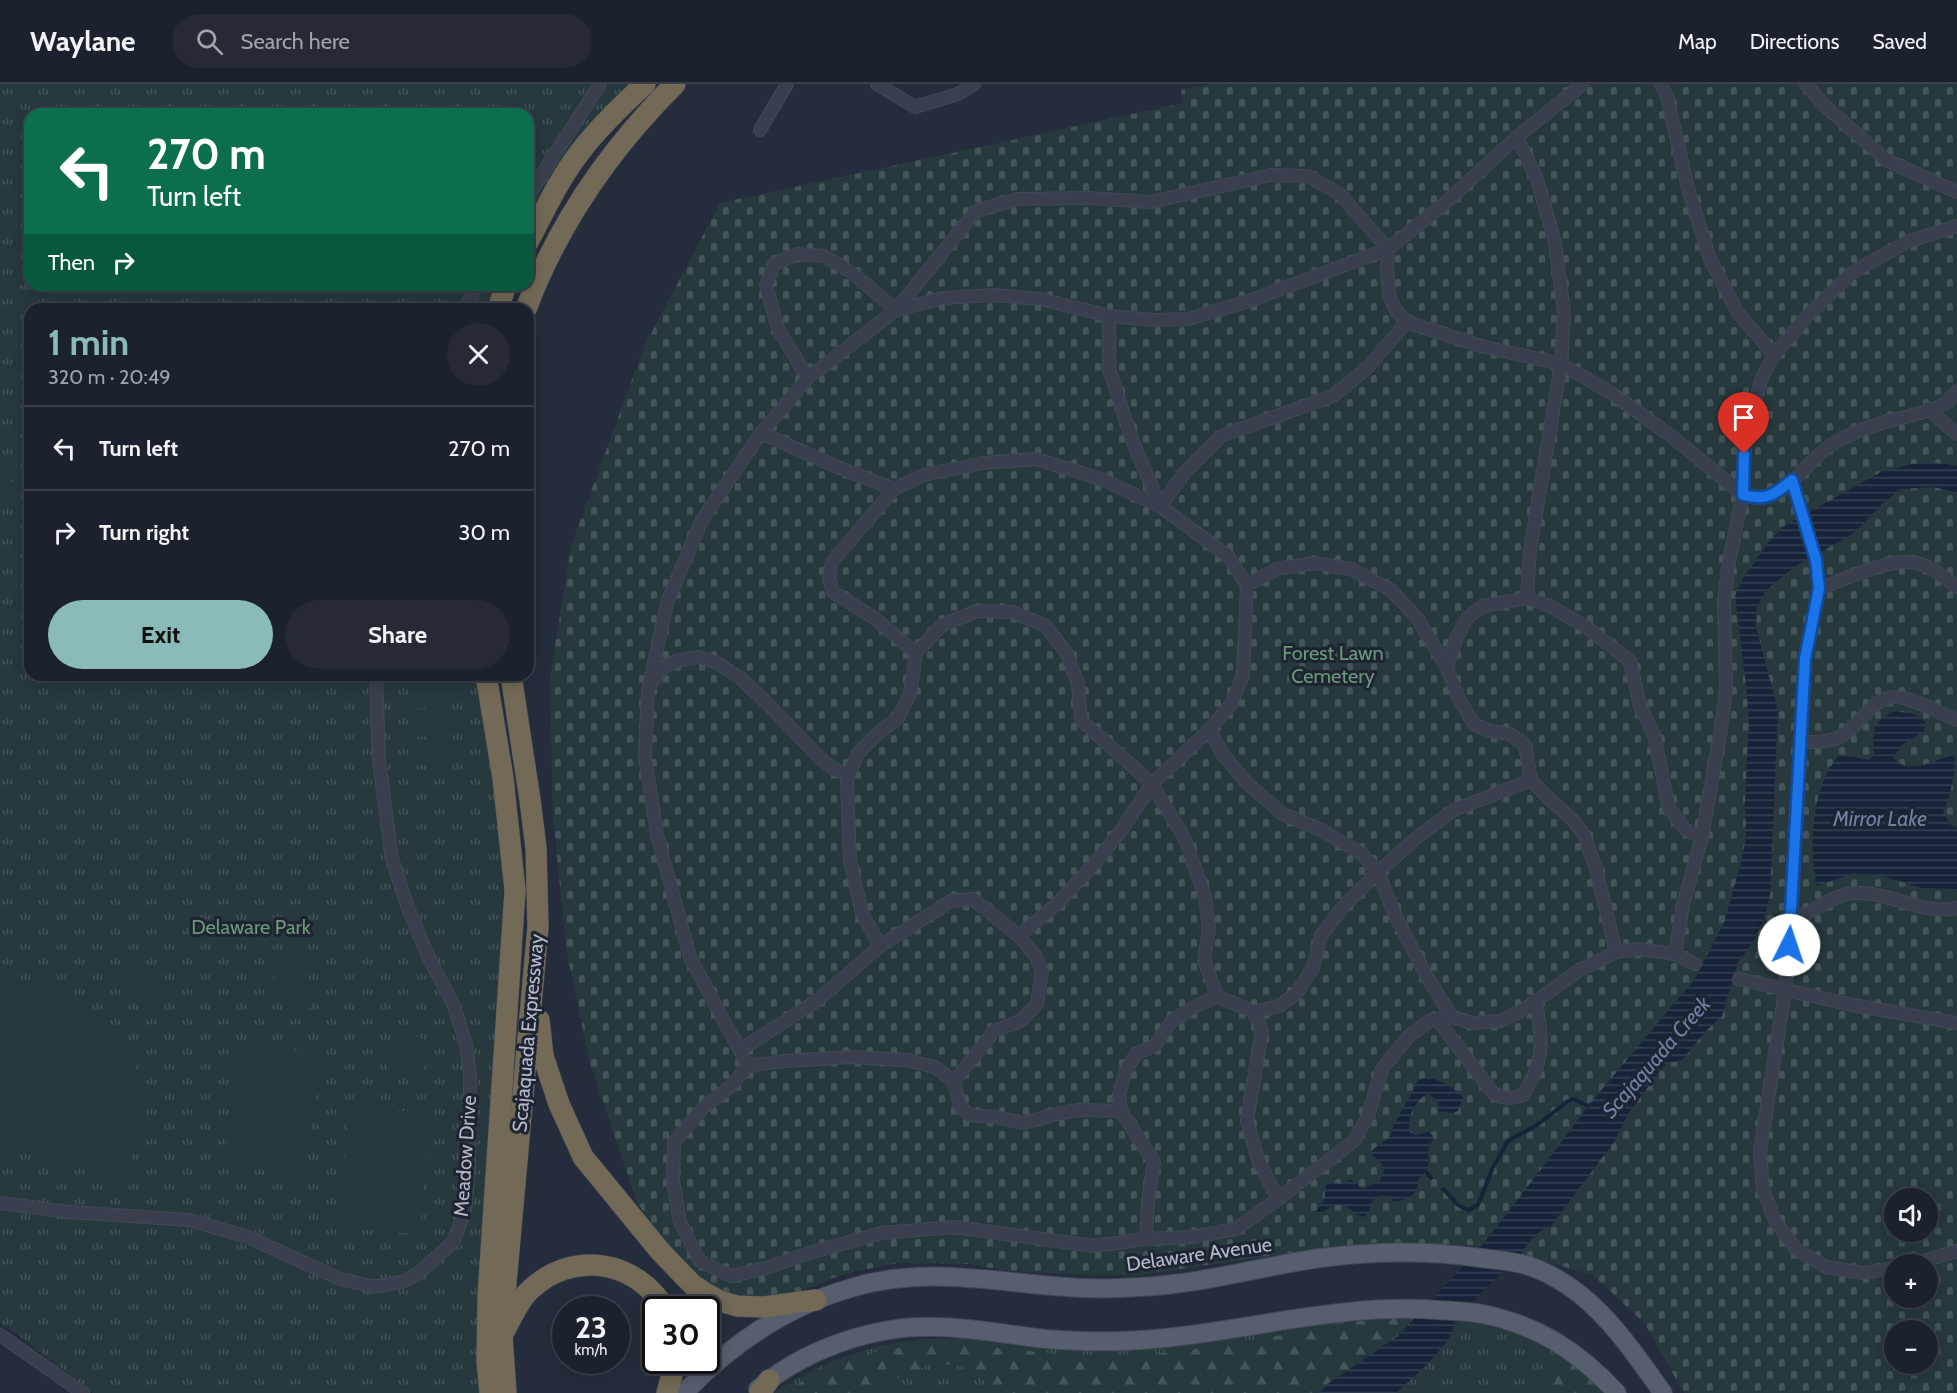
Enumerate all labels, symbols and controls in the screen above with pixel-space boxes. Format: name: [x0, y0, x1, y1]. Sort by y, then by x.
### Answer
search box: [172, 14, 592, 68]
text: Waylane: [30, 24, 136, 58]
icon: search: [193, 25, 226, 58]
text: Search here: [241, 28, 350, 55]
text: Map: [1678, 29, 1717, 54]
text: Directions: [1750, 29, 1839, 54]
text: Saved: [1872, 29, 1927, 54]
text: 270 m: [147, 128, 266, 180]
icon: left: [48, 132, 126, 210]
text: Turn left: [147, 180, 241, 213]
icon: right: [107, 246, 140, 279]
text: Then: [48, 249, 95, 276]
text: 1 min: [48, 320, 129, 364]
button: close: [447, 323, 510, 386]
text: 320 m · 20:49: [48, 365, 171, 389]
pin: [1718, 392, 1769, 454]
icon: arrive: [1727, 401, 1760, 434]
icon: left: [48, 432, 81, 465]
text: Turn left: [99, 435, 178, 462]
text: 270 m: [448, 435, 510, 462]
icon: right: [48, 516, 81, 549]
text: Turn right: [99, 519, 189, 546]
text: 30 m: [458, 519, 510, 546]
button: Exit: [48, 600, 273, 669]
button: Share: [285, 600, 510, 669]
park label: Forest Lawn Cemetery: [1282, 641, 1384, 688]
water label: Mirror Lake: [1832, 806, 1927, 831]
position arrow: [1757, 913, 1821, 977]
park label: Delaware Park: [191, 915, 311, 939]
street label: Scajaquada Expressway: [507, 933, 549, 1133]
water label: Scajaquada Creek: [1597, 990, 1717, 1123]
street label: Meadow Drive: [449, 1094, 481, 1218]
map controls: [1884, 1188, 1938, 1374]
button: sound: [1884, 1188, 1938, 1242]
street label: Delaware Avenue: [1125, 1232, 1273, 1276]
button: +: [1884, 1254, 1938, 1308]
speed limit sign: 30: [642, 1296, 720, 1374]
text: 23: [575, 1309, 607, 1346]
button: −: [1884, 1320, 1938, 1374]
text: km/h: [575, 1341, 607, 1359]

